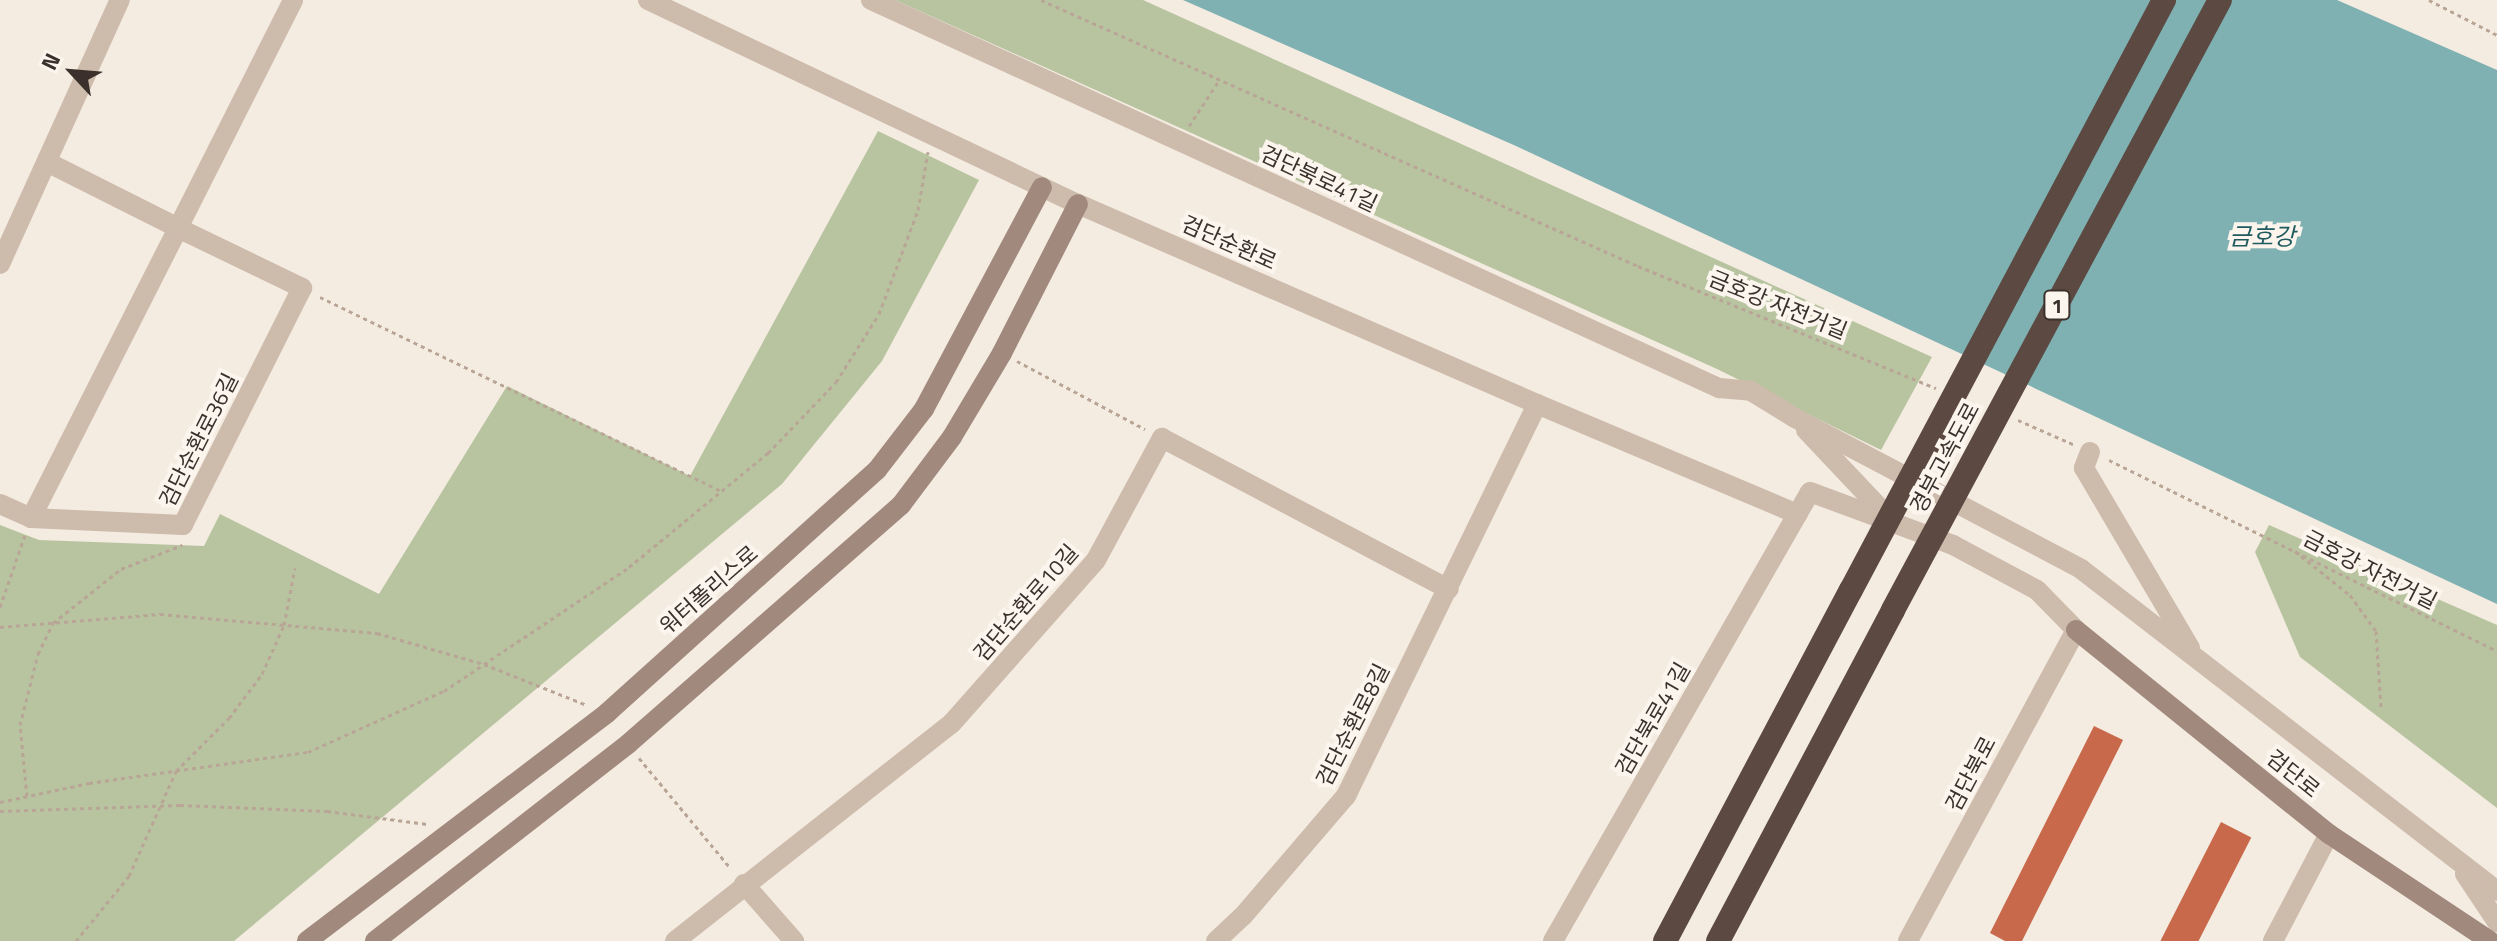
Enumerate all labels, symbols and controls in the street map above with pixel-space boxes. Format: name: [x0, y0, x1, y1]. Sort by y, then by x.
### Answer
north arrow: [32, 32, 112, 112]
text: N: [32, 47, 69, 76]
street label: 검단북로41길: [1256, 140, 1382, 218]
street label: 검단순환로: [1177, 210, 1281, 276]
water label: 금호강: [2229, 223, 2295, 251]
street label: 금호강 자전거길: [1705, 265, 1851, 345]
road number: 1: [2043, 289, 2071, 321]
street label: 검단순환로36길: [154, 369, 244, 511]
street label: 경부고속도로: [1905, 398, 1985, 518]
street label: 금호강 자전거길: [2299, 525, 2441, 615]
street label: 검단순환로10길: [968, 539, 1084, 667]
street label: 워터폴리스로: [655, 540, 763, 640]
street label: 검단북로41길: [1610, 658, 1696, 780]
street label: 검단순환로8길: [1311, 659, 1395, 791]
street label: 검단북로: [1940, 732, 2002, 816]
street label: 검단로: [2261, 745, 2325, 803]

